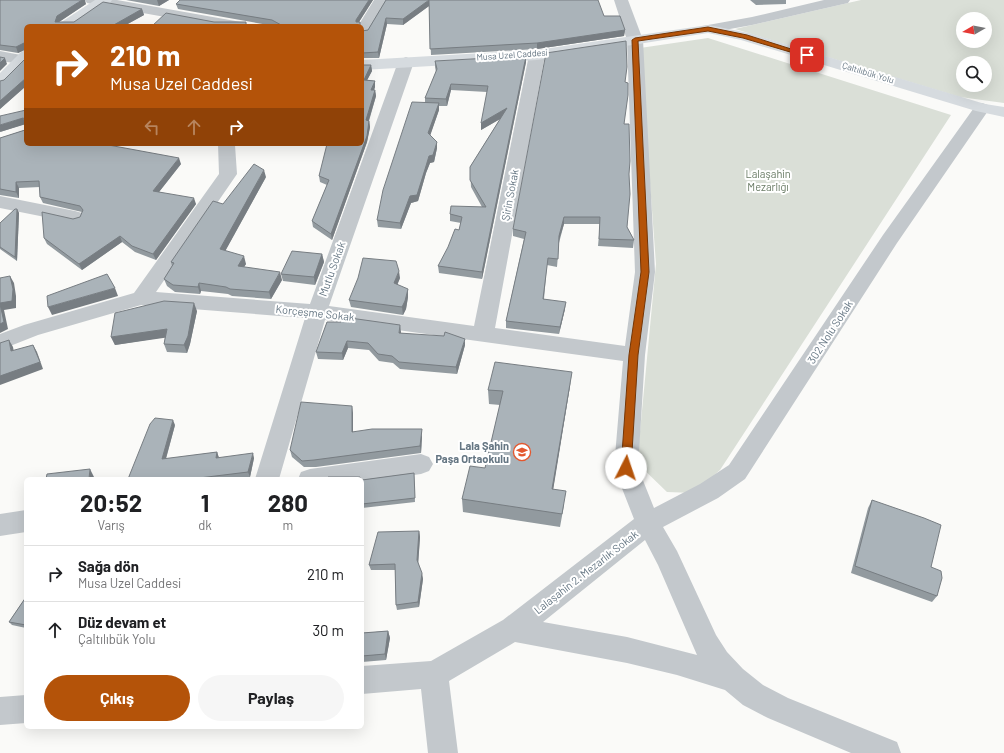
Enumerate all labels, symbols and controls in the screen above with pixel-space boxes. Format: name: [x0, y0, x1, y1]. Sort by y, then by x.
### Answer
north arrow: [956, 12, 992, 48]
map controls: [956, 12, 992, 92]
text: 210 m: [110, 38, 180, 72]
pin: [790, 38, 824, 72]
icon: right: [44, 40, 96, 92]
icon: arrive: [796, 44, 818, 66]
street label: Musa Uzel Caddesi: [476, 47, 548, 62]
button: search: [956, 56, 992, 92]
street label: Çaltılıbük Yolu: [841, 59, 896, 86]
text: Musa Uzel Caddesi: [110, 72, 253, 94]
icon: left: [141, 116, 163, 138]
icon: ahead: [183, 116, 205, 138]
icon: right: [225, 116, 247, 138]
park label: Lalaşahin Mezarlığı: [745, 167, 791, 193]
street label: Şirin Sokak: [498, 168, 521, 222]
street label: Mutlu Sokak: [316, 239, 348, 298]
street label: 302 Nolu Sokak: [804, 297, 855, 366]
street label: Korçeşme Sokak: [275, 302, 356, 323]
place label: Lala Şahin Paşa Ortaokulu: [435, 439, 509, 465]
school or university icon: Lala Şahin Paşa Ortaokulu: [512, 442, 532, 462]
position arrow: [605, 447, 647, 489]
text: 20:52: [80, 488, 142, 517]
text: 1: [201, 488, 209, 517]
text: 280: [268, 488, 308, 517]
text: Varış: [97, 517, 125, 533]
text: dk: [198, 517, 212, 533]
text: m: [283, 517, 293, 533]
street label: Lalaşahin 2. Mezarlık Sokak: [531, 527, 641, 616]
text: Sağa dön: [78, 557, 139, 575]
icon: right: [44, 563, 66, 585]
text: 210 m: [307, 565, 344, 583]
text: Musa Uzel Caddesi: [78, 575, 181, 591]
text: Düz devam et: [78, 613, 166, 631]
icon: ahead: [44, 619, 66, 641]
text: 30 m: [312, 621, 344, 639]
text: Çaltılıbük Yolu: [78, 631, 156, 647]
button: Çıkış: [44, 675, 190, 721]
button: Paylaş: [198, 675, 344, 721]

